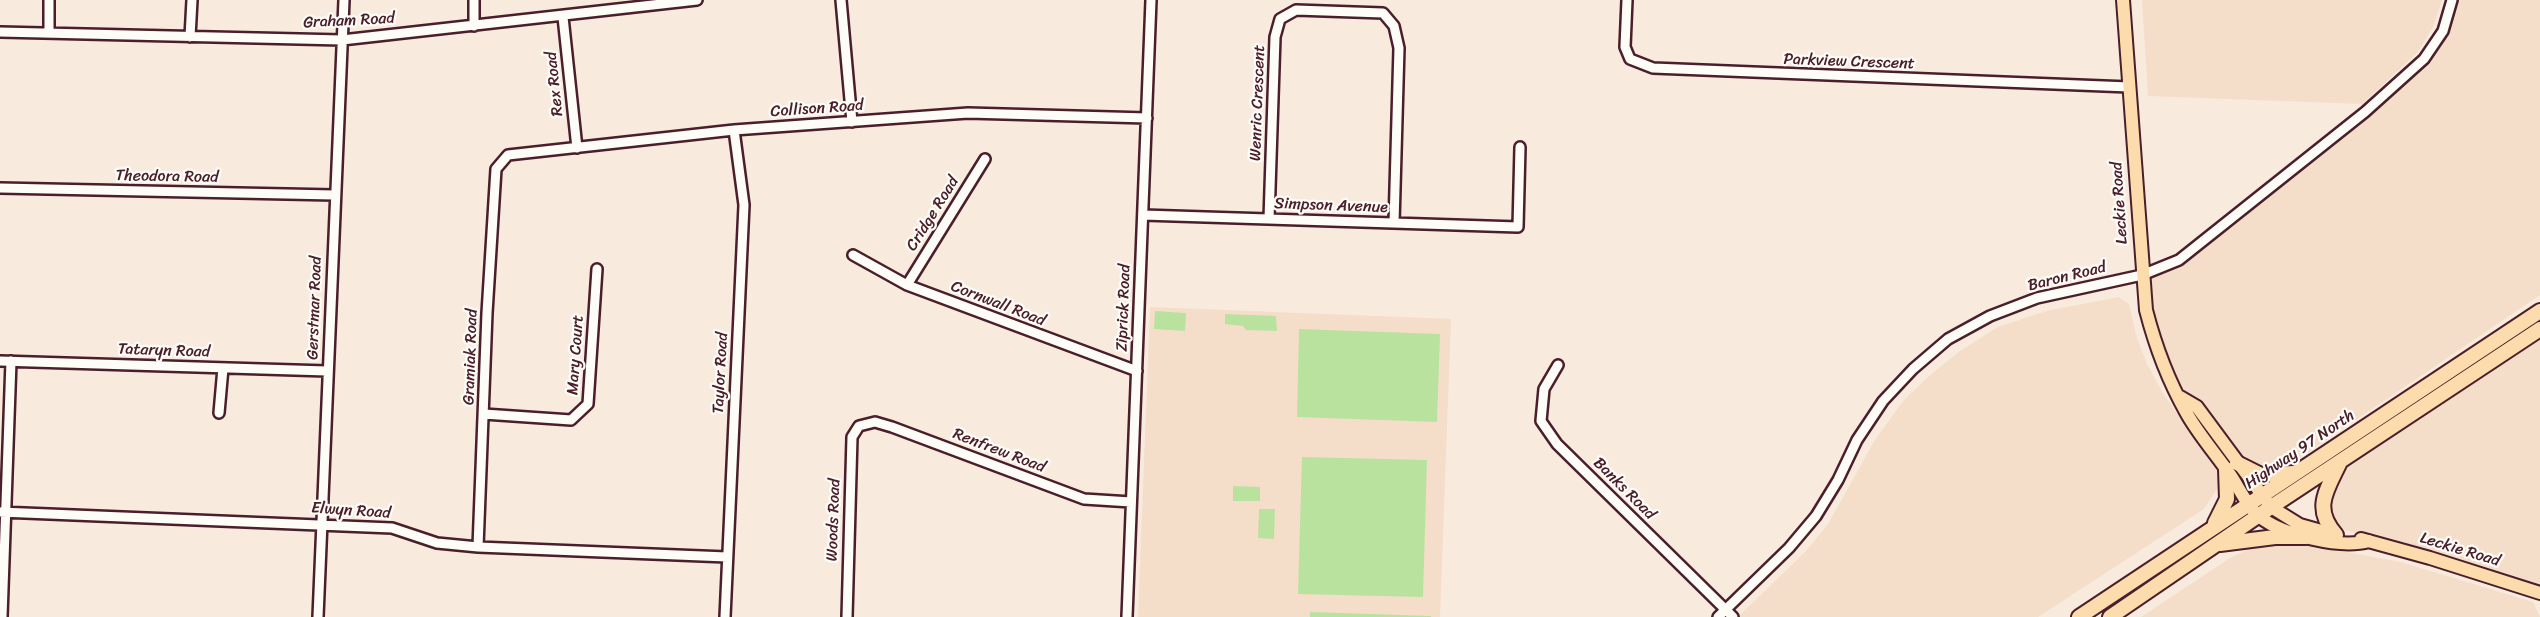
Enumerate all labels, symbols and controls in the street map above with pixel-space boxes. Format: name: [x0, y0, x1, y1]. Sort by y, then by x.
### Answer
street label: Graham Road: [303, 9, 395, 33]
street label: Wenric Crescent: [1246, 45, 1270, 161]
street label: Parkview Crescent: [1783, 50, 1915, 74]
street label: Rex Road: [542, 51, 568, 117]
street label: Collison Road: [770, 96, 864, 122]
street label: Leckie Road: [2108, 161, 2132, 245]
street label: Theodora Road: [115, 167, 219, 187]
street label: Cridge Road: [903, 173, 963, 255]
street label: Simpson Avenue: [1274, 194, 1388, 218]
street label: Gerstmar Road: [304, 256, 326, 360]
street label: Baron Road: [2026, 258, 2108, 296]
street label: Ziprick Road: [1113, 264, 1135, 352]
street label: Cornwall Road: [948, 277, 1048, 331]
street label: Gramiak Road: [460, 309, 482, 405]
street label: Mary Court: [564, 314, 588, 396]
street label: Taylor Road: [709, 332, 733, 414]
street label: Tataryn Road: [118, 340, 210, 362]
street label: Highway 97 North: [2242, 406, 2358, 494]
street label: Renfrew Road: [950, 425, 1048, 477]
street label: Banks Road: [1589, 454, 1659, 524]
street label: Woods Road: [823, 478, 845, 562]
street label: Elwyn Road: [311, 499, 391, 523]
street label: Leckie Road: [2418, 529, 2502, 571]

